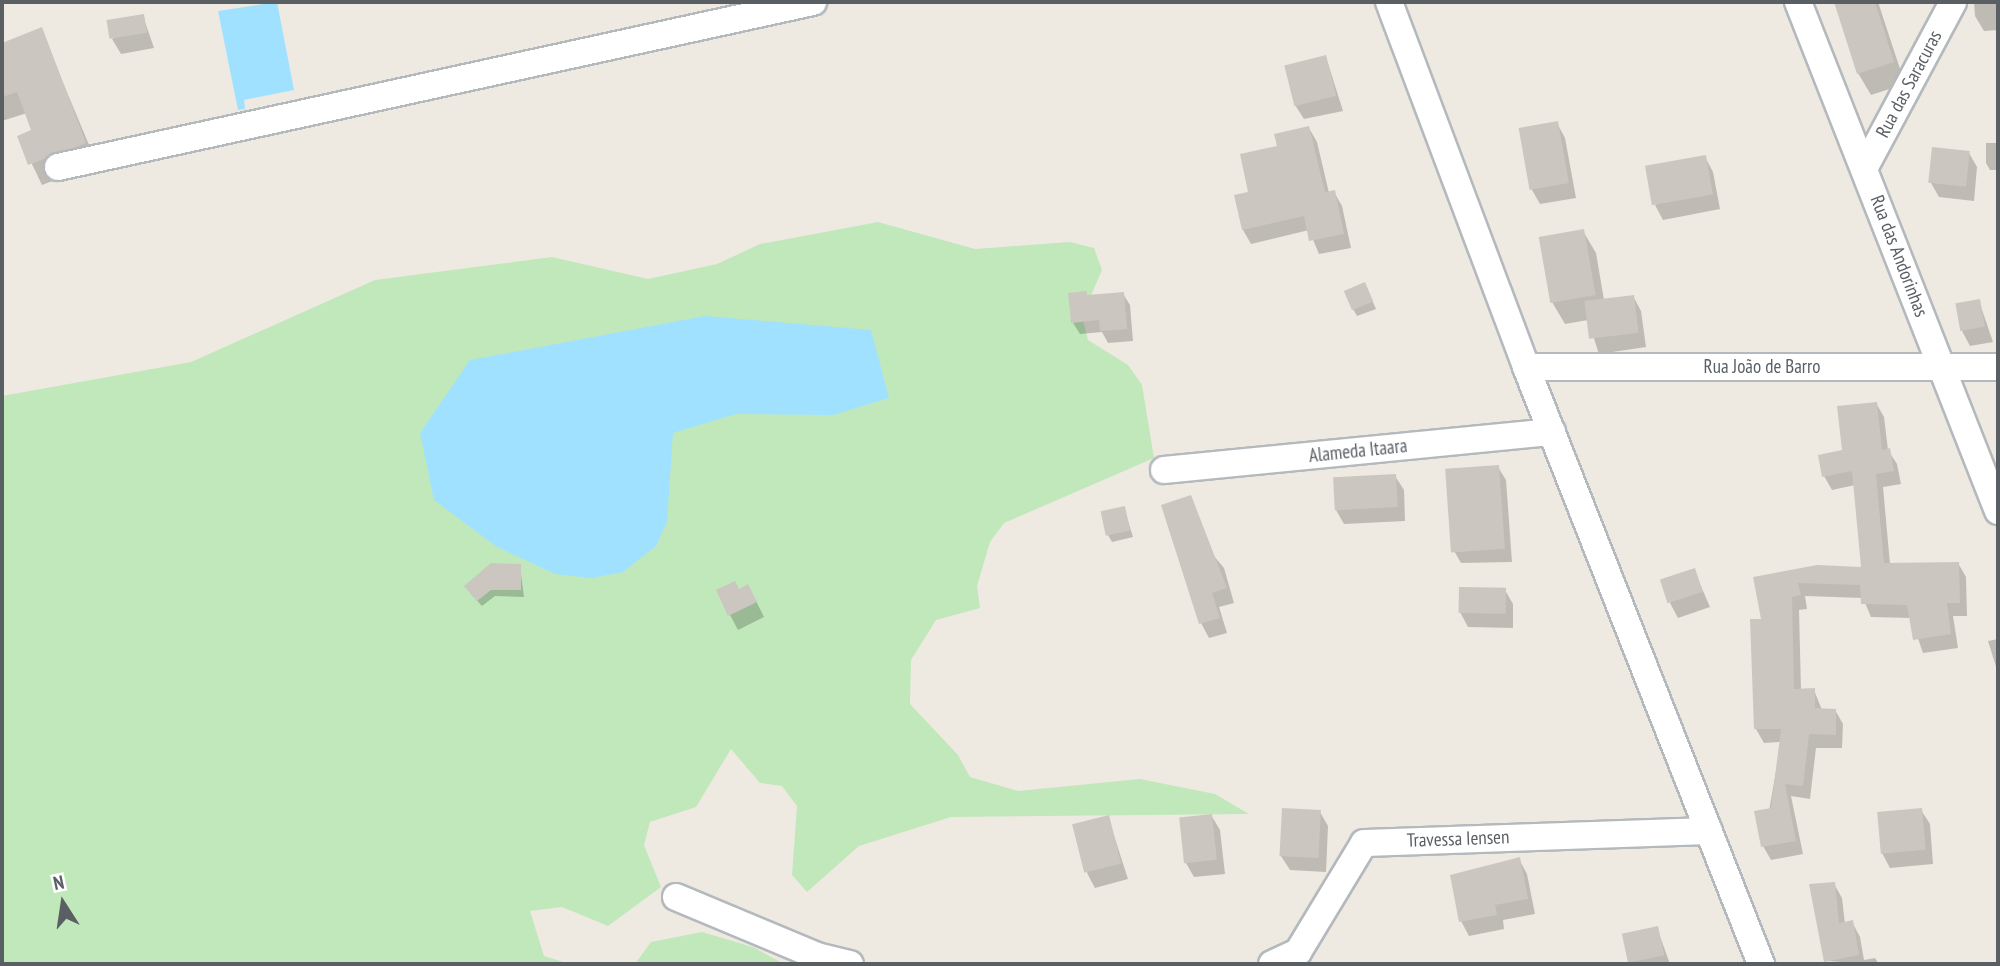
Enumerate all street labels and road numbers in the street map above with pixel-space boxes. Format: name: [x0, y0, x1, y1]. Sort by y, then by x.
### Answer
street label: Rua das Saracuras: [1871, 27, 1947, 141]
street label: Rua das Andorinhas: [1865, 192, 1933, 320]
street label: Rua João de Barro: [1704, 356, 1820, 378]
street label: Alameda Itaara: [1308, 435, 1408, 467]
street label: Travessa Iensen: [1406, 826, 1510, 852]

